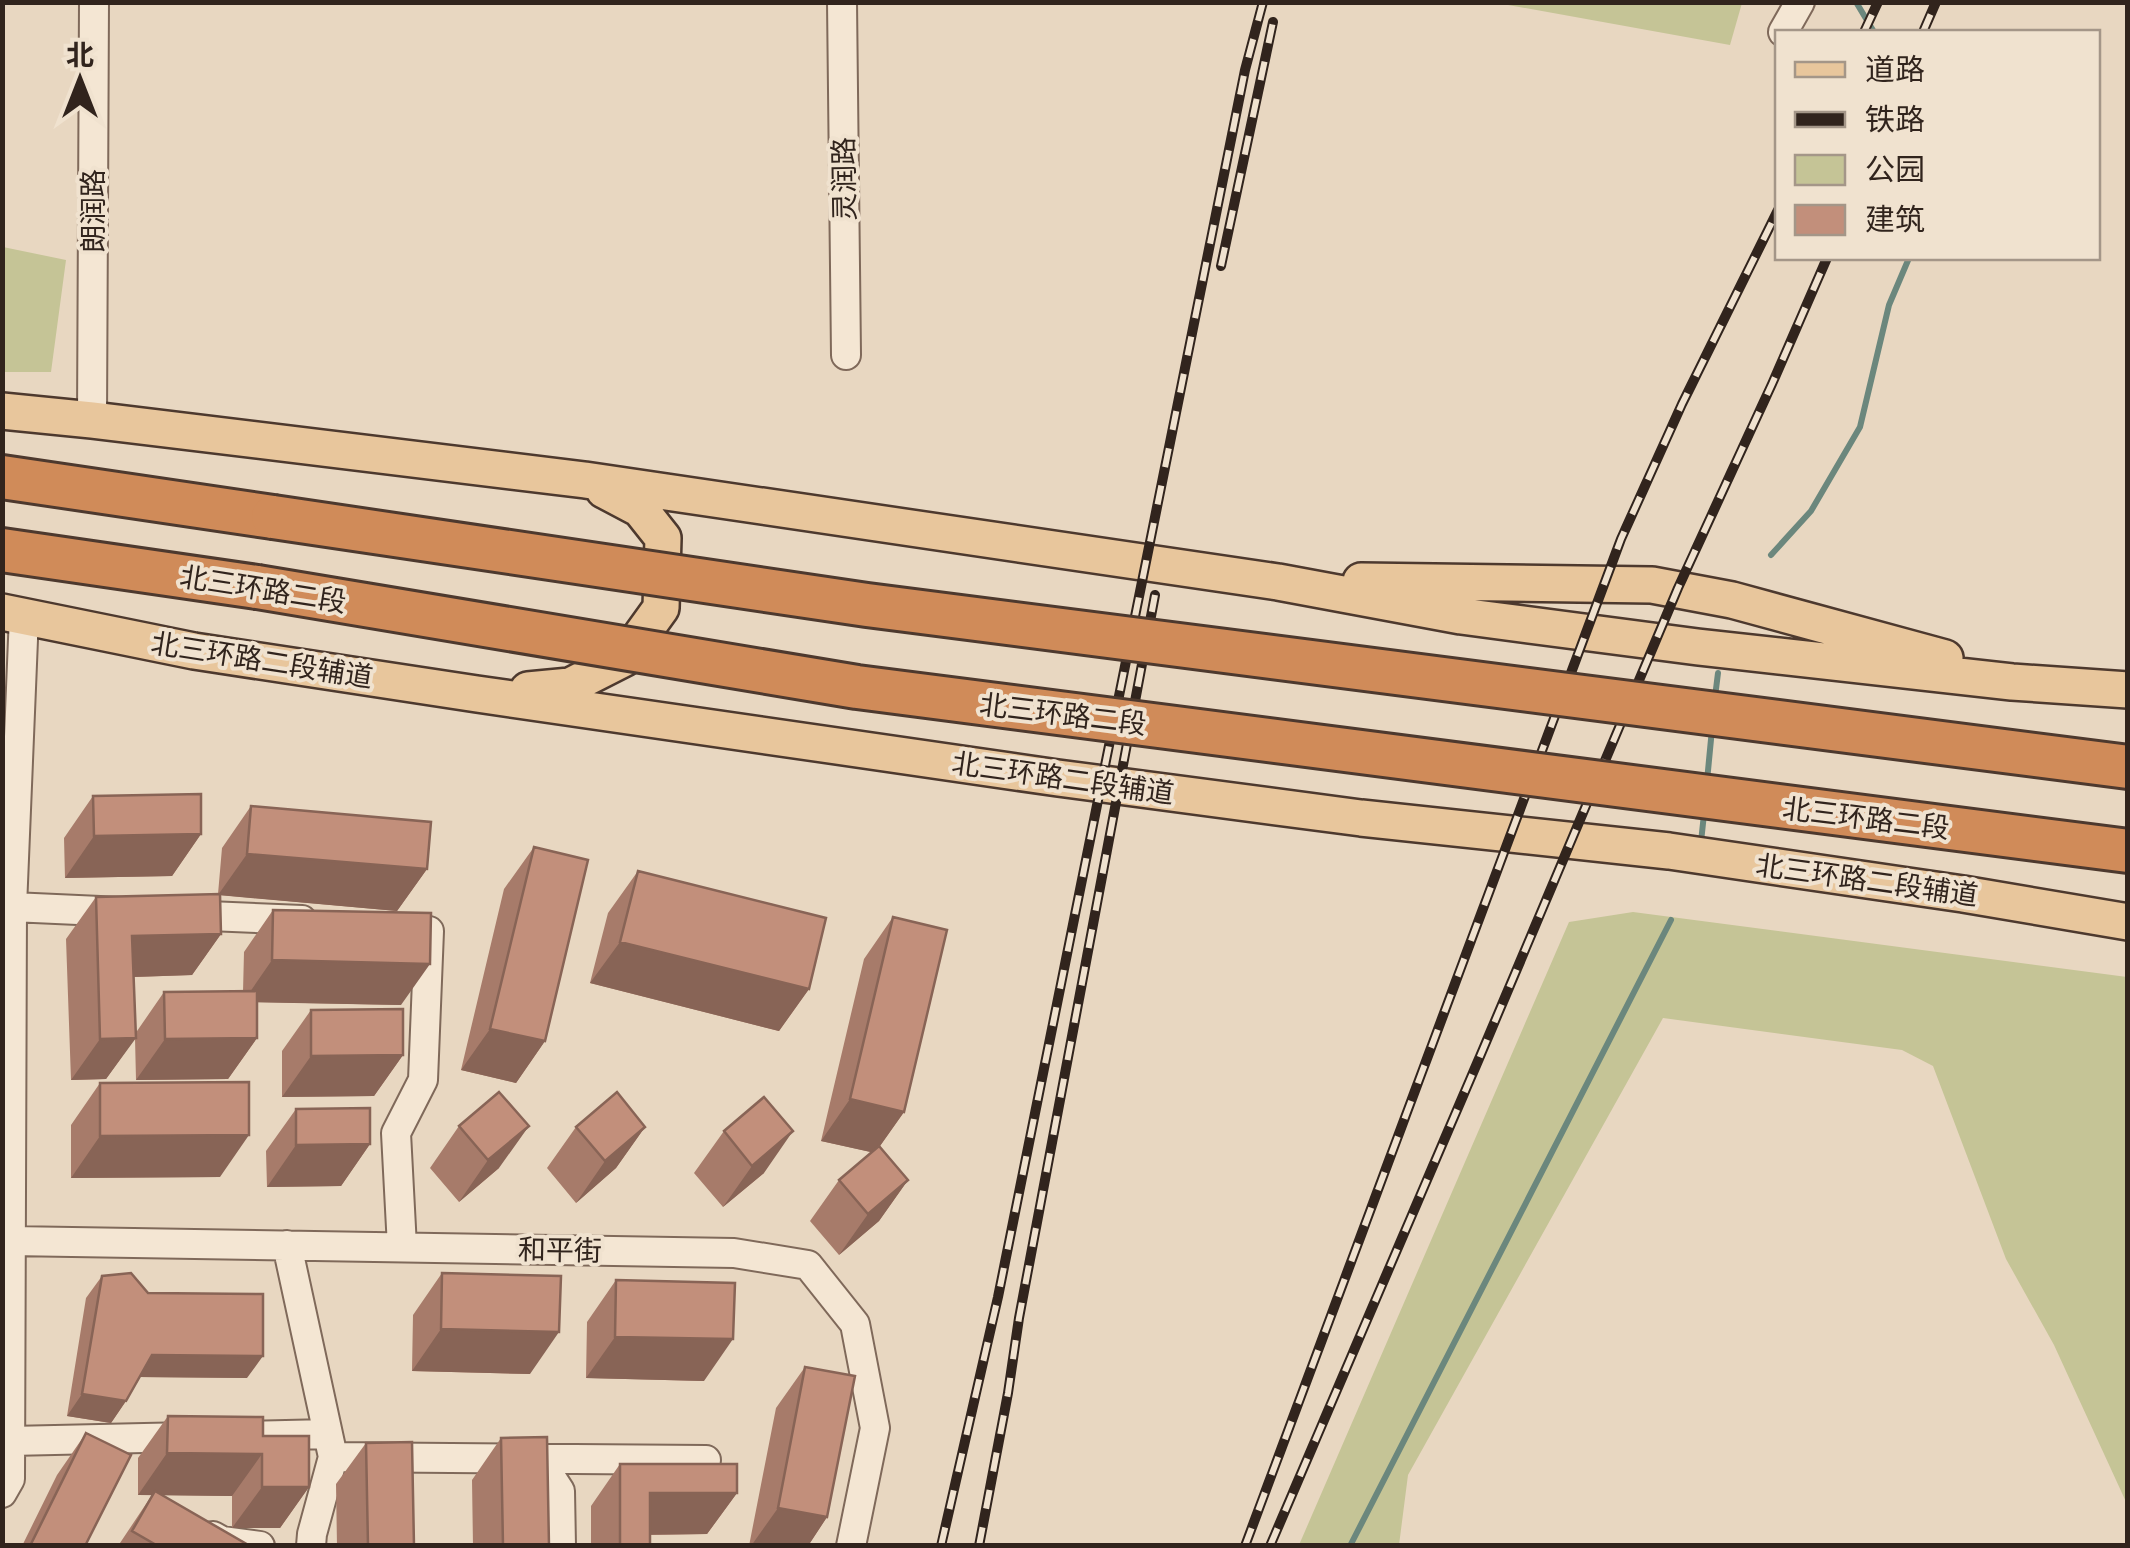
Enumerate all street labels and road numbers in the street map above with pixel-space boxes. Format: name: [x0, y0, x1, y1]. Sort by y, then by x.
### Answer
street label: 灵润路: [821, 137, 863, 221]
street label: 朗润路: [71, 169, 111, 253]
street label: 北三环路二段: [177, 554, 349, 620]
street label: 北三环路二段辅道: [149, 621, 376, 695]
street label: 北三环路二段: [977, 682, 1149, 742]
street label: 北三环路二段辅道: [950, 741, 1177, 811]
street label: 北三环路二段: [1780, 786, 1952, 846]
street label: 北三环路二段辅道: [1754, 843, 1981, 913]
street label: 和平街: [518, 1227, 602, 1269]

